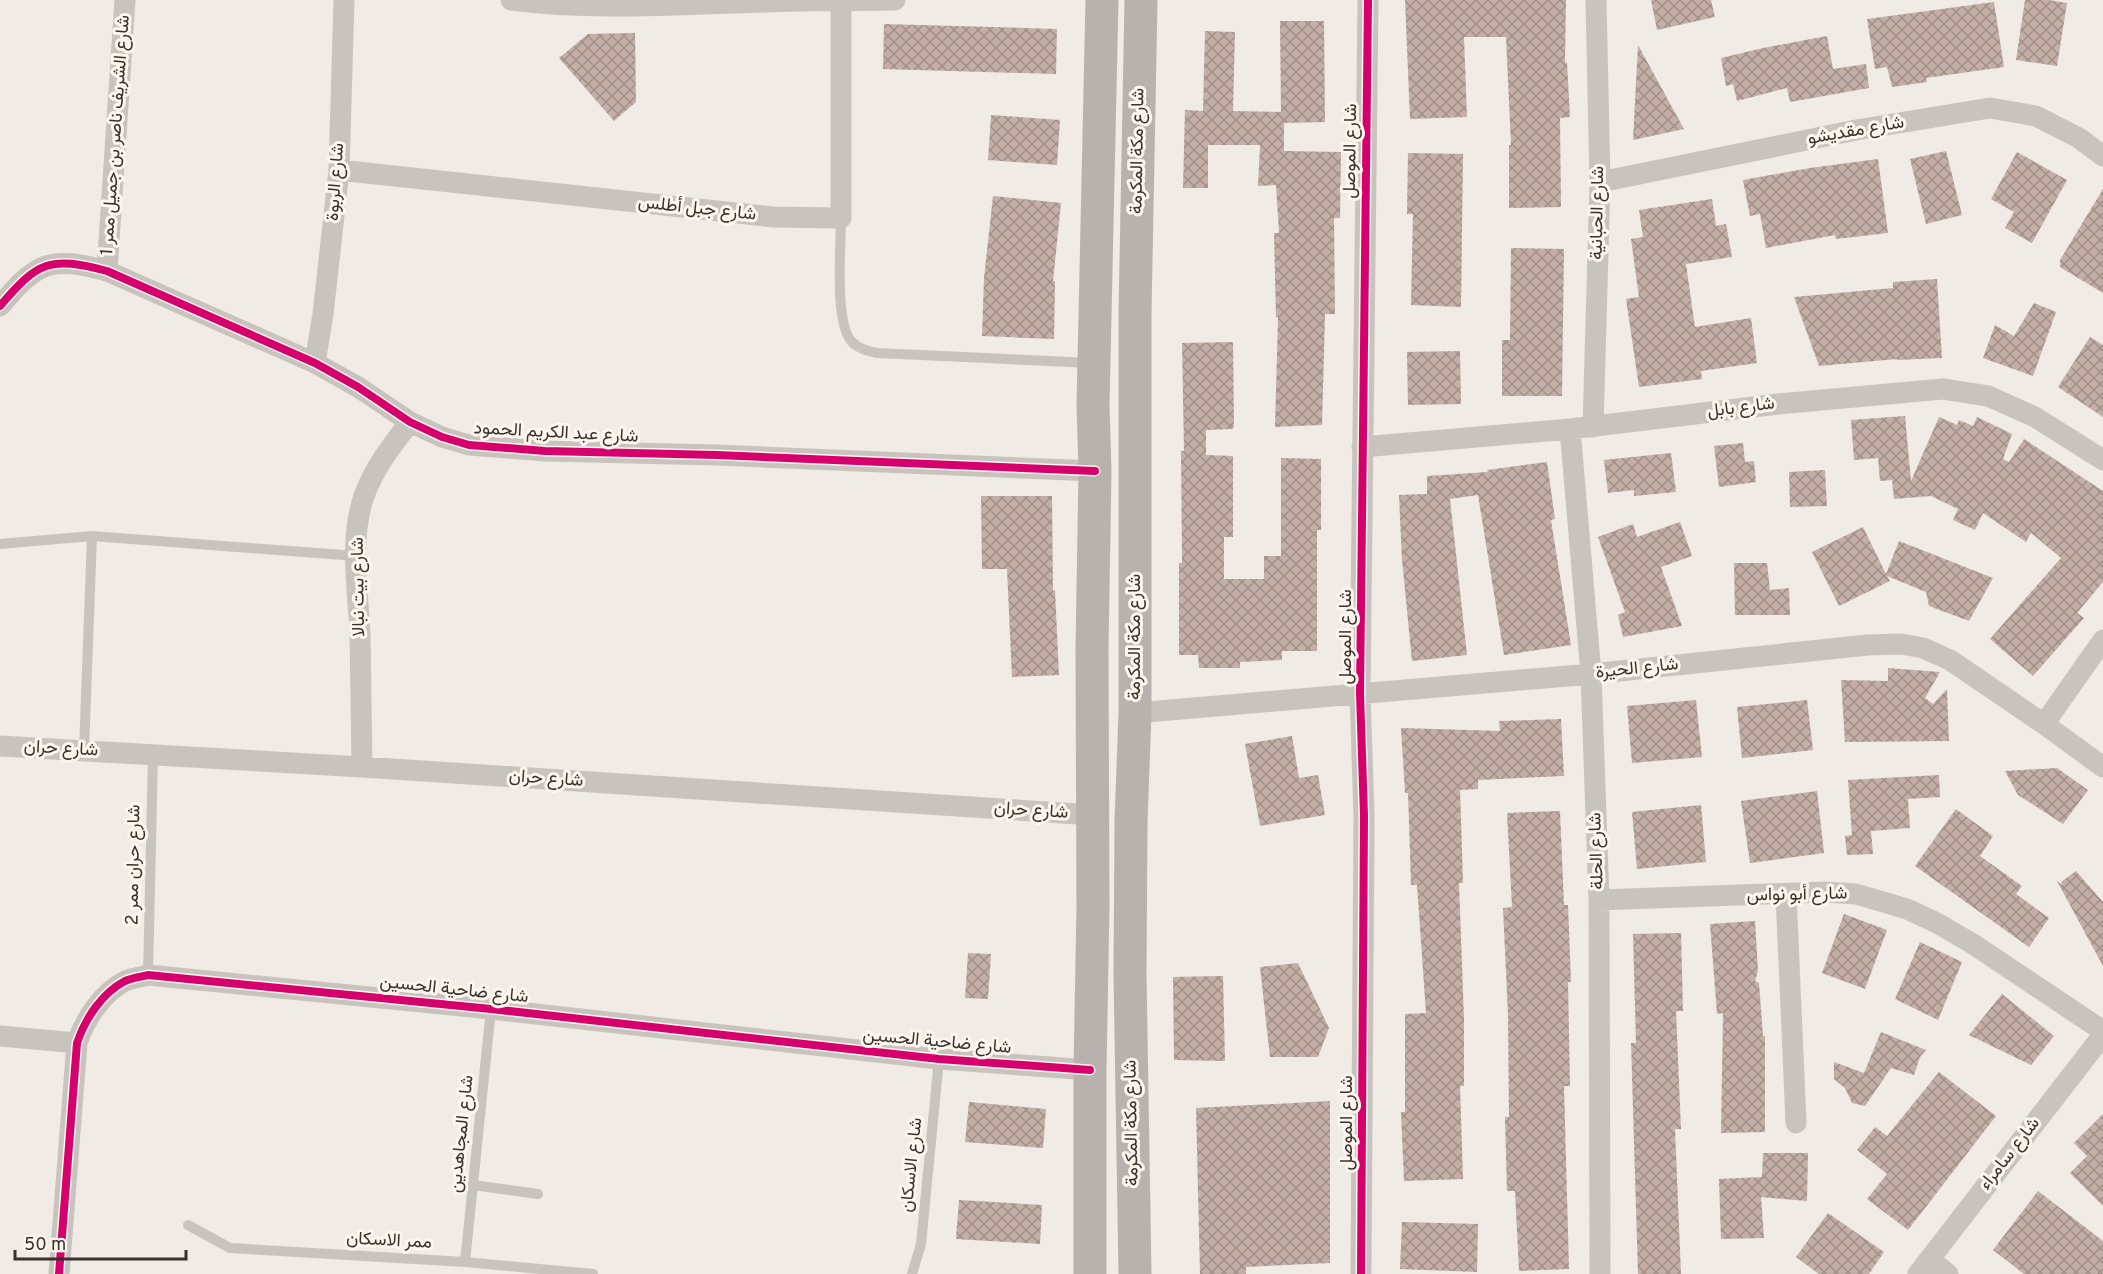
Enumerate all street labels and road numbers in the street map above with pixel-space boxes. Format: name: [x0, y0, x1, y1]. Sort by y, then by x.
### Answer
street label: شارع الشريف ناصر بن جميل ممر 1: [96, 14, 136, 256]
street label: شارع مكة المكرمة: [1125, 88, 1151, 214]
street label: شارع الموصل: [1339, 103, 1363, 199]
street label: شارع مقديشو: [1806, 111, 1906, 151]
street label: شارع الربوة: [322, 142, 350, 222]
street label: شارع الحبانية: [1586, 166, 1610, 260]
street label: شارع جبل أطلس: [637, 191, 757, 227]
street label: شارع بابل: [1706, 392, 1776, 424]
street label: شارع عبد الكريم الحمود: [473, 417, 639, 449]
street label: شارع بيت نبالا: [347, 537, 371, 637]
street label: شارع مكة المكرمة: [1124, 574, 1147, 700]
street label: شارع الموصل: [1335, 589, 1358, 685]
street label: شارع الحيرة: [1594, 653, 1680, 685]
street label: شارع حران: [23, 736, 99, 762]
street label: شارع حران: [508, 765, 584, 793]
street label: شارع حران: [993, 797, 1069, 825]
street label: شارع حران ممر 2: [121, 804, 147, 926]
street label: شارع الحلة: [1584, 812, 1610, 890]
street label: شارع أبو نواس: [1746, 883, 1848, 907]
street label: شارع ضاحية الحسين: [379, 971, 529, 1009]
street label: شارع ضاحية الحسين: [862, 1024, 1012, 1060]
street label: شارع مكة المكرمة: [1119, 1060, 1145, 1186]
street label: شارع المجاهدين: [444, 1074, 480, 1194]
street label: شارع الموصل: [1336, 1075, 1359, 1171]
street label: شارع سامراء: [1974, 1113, 2046, 1195]
street label: شارع الاسكان: [896, 1116, 928, 1214]
street label: ممر الاسكان: [346, 1227, 432, 1255]

